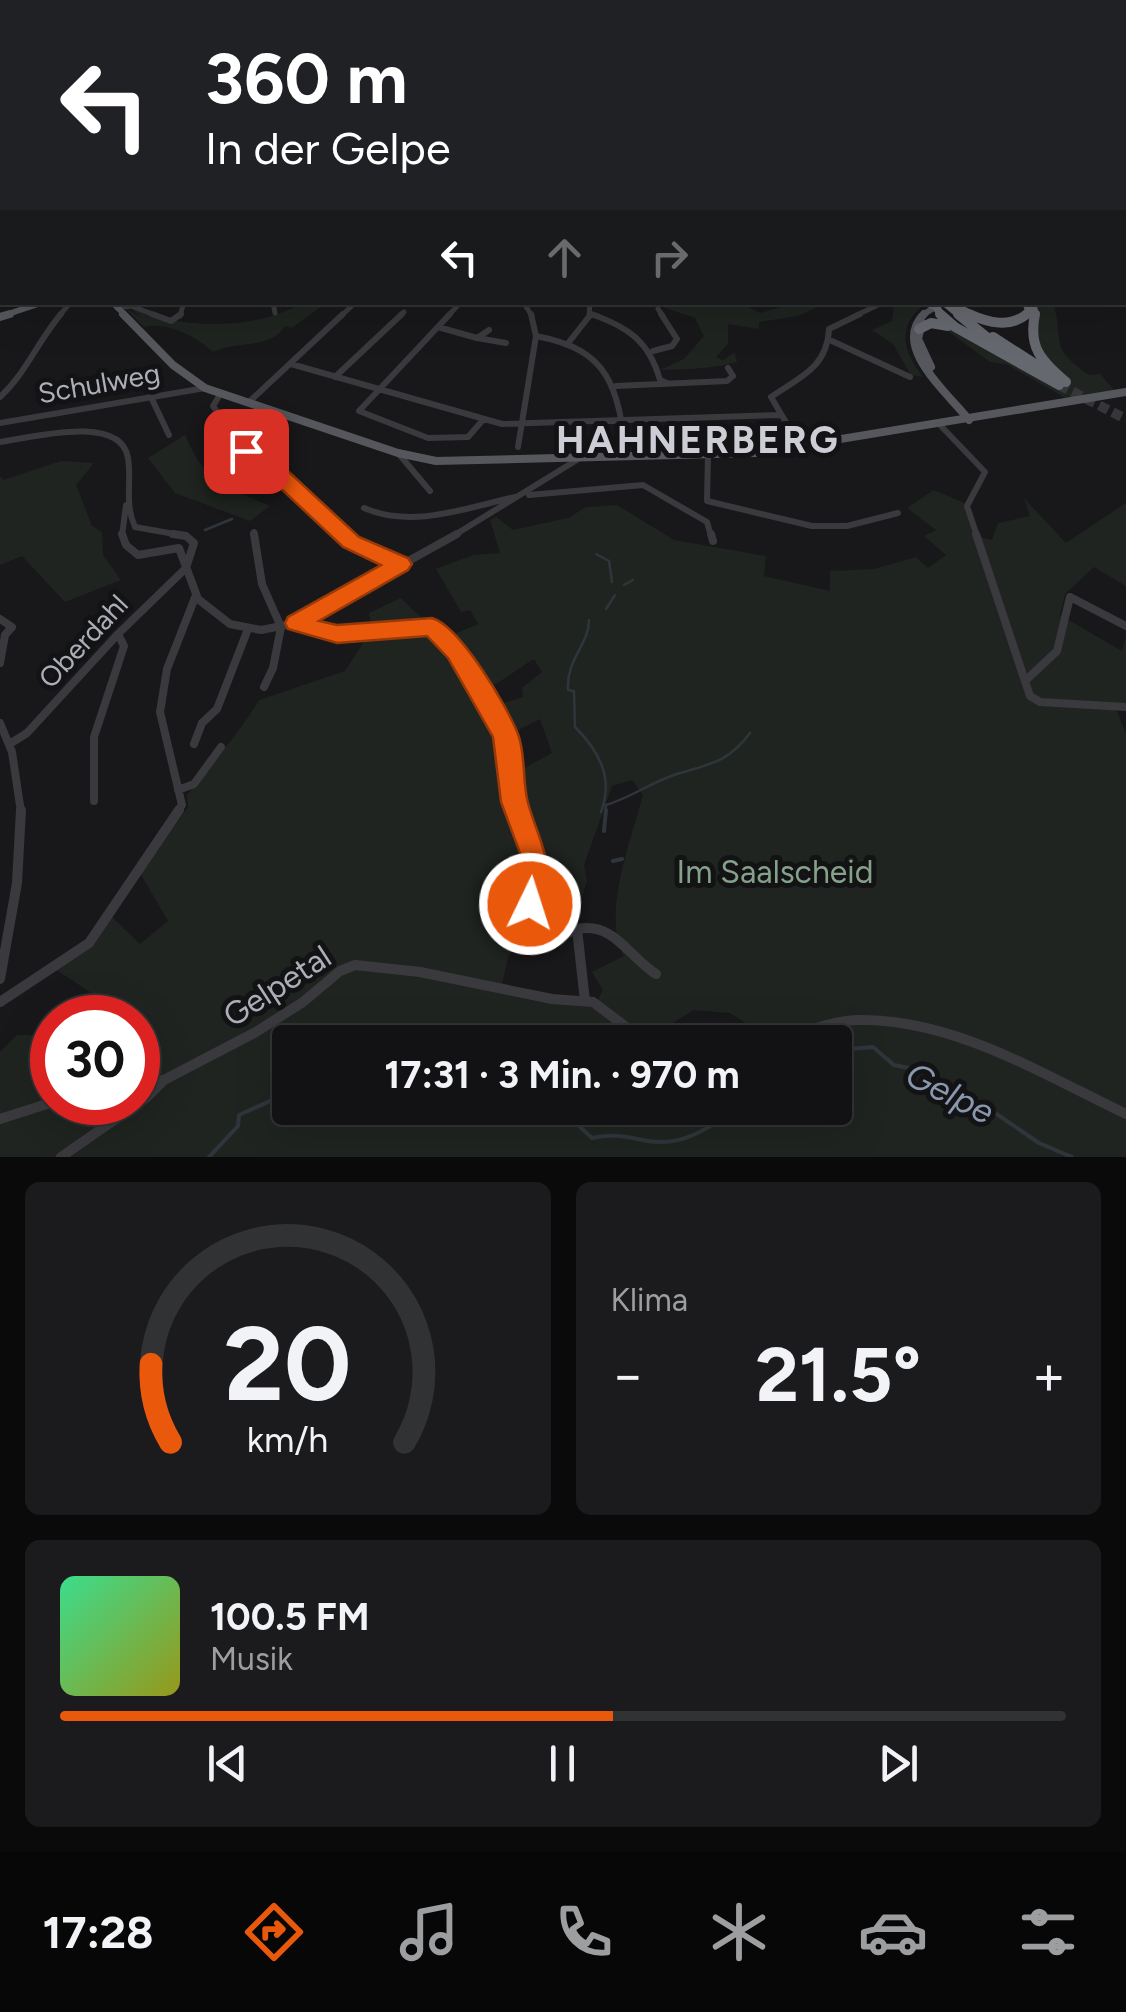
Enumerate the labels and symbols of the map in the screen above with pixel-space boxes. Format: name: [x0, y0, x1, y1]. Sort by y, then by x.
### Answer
street label: Schulweg: [35, 356, 163, 410]
pin: [204, 409, 289, 494]
district label: HAHNERBERG: [556, 417, 840, 463]
street label: Oberdahl: [31, 587, 135, 695]
position arrow: [478, 852, 582, 956]
park label: Im Saalscheid: [677, 853, 873, 891]
street label: Gelpetal: [216, 937, 338, 1035]
speed limit sign: 30: [30, 995, 160, 1125]
water label: Gelpe: [899, 1053, 1001, 1133]

